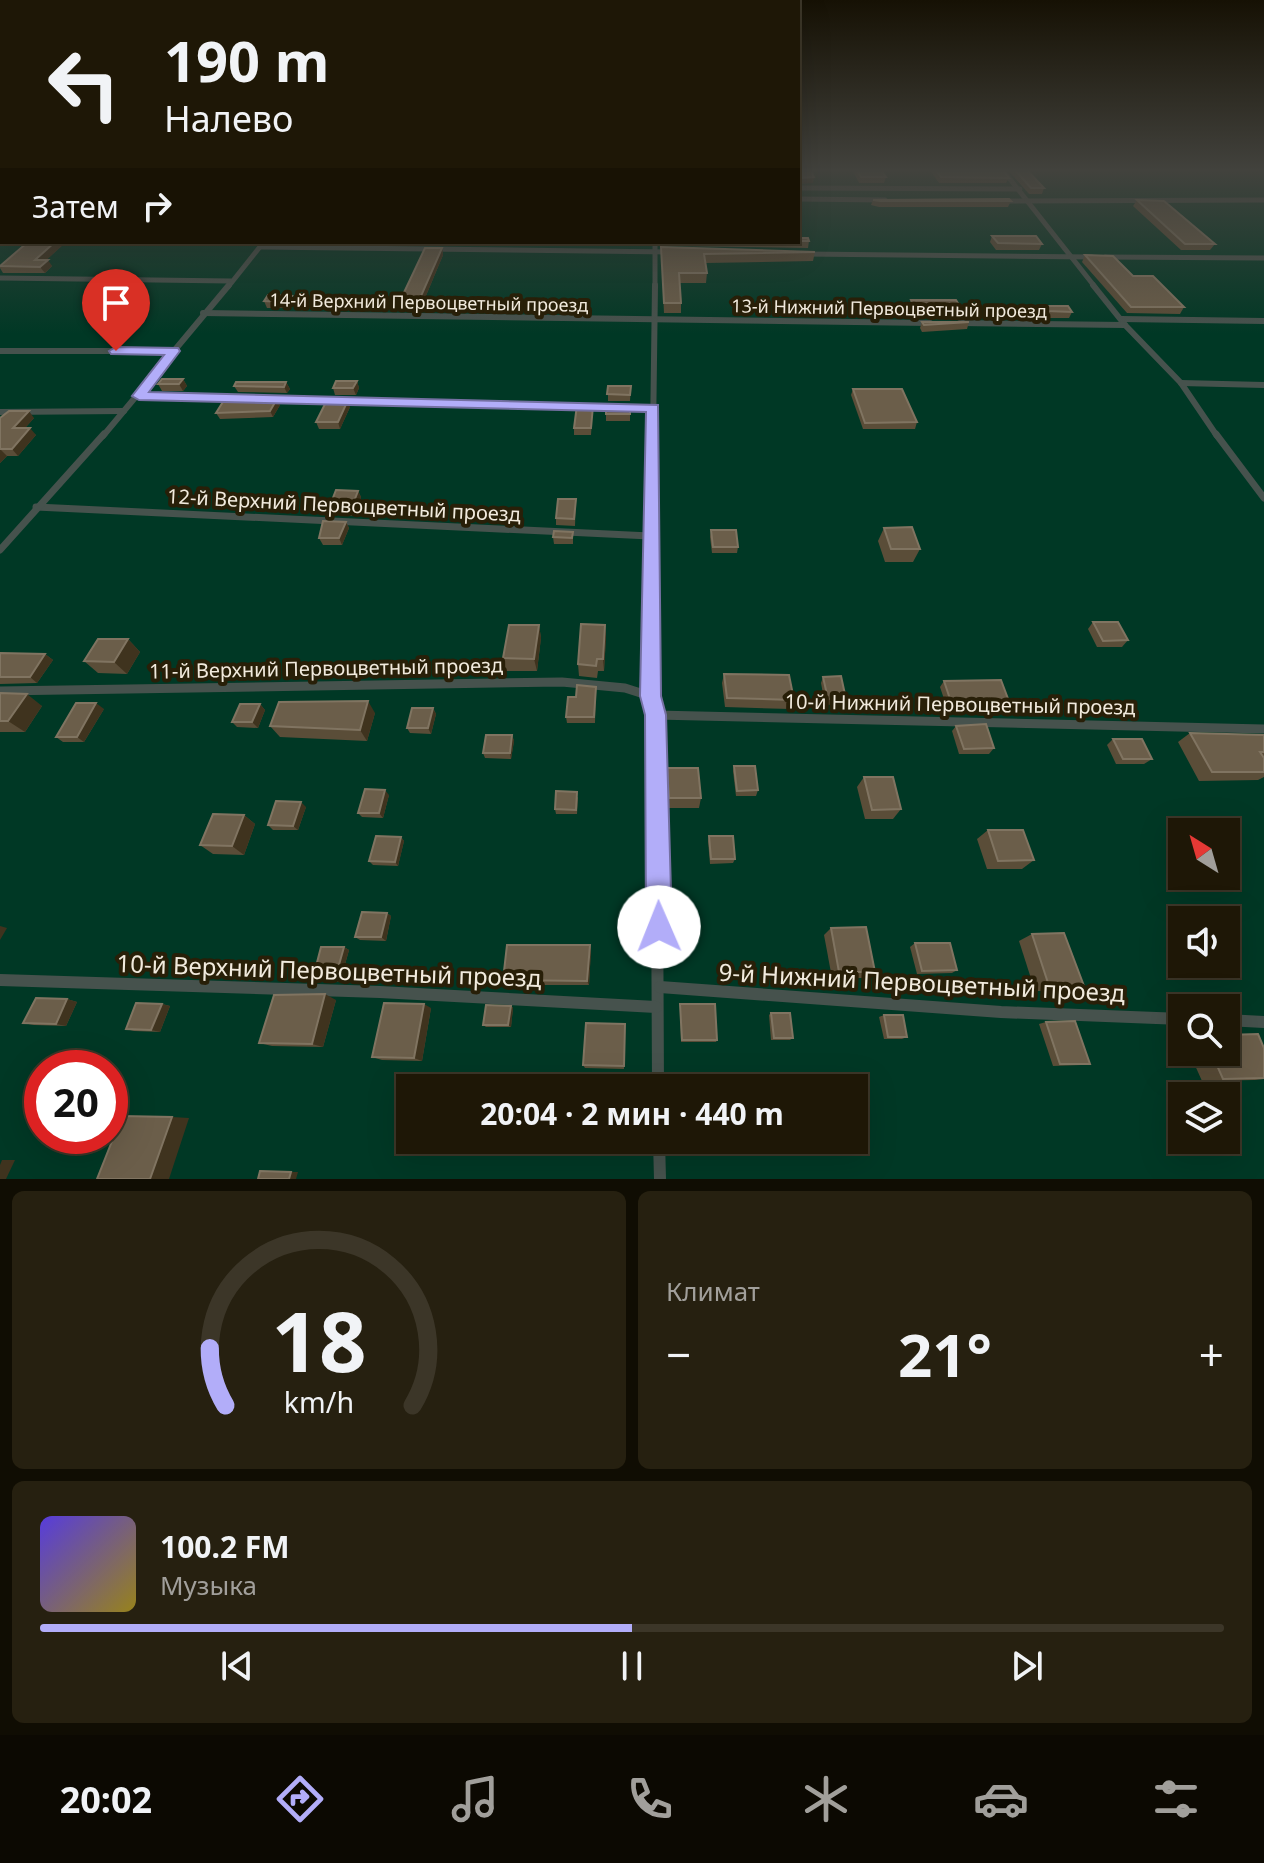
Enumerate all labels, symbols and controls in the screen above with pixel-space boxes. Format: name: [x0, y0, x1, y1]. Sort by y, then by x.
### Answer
text: 190 m: [164, 22, 329, 98]
icon: left: [32, 32, 136, 136]
text: Налево: [164, 94, 293, 143]
icon: right: [135, 184, 179, 228]
text: Затем: [32, 186, 119, 227]
pin: [82, 269, 150, 351]
icon: arrive: [94, 281, 138, 325]
street label: 14-й Верхний Первоцветный проезд: [269, 287, 589, 317]
street label: 13-й Нижний Первоцветный проезд: [731, 293, 1047, 323]
street label: 12-й Верхний Первоцветный проезд: [167, 482, 521, 528]
street label: 11-й Верхний Первоцветный проезд: [149, 651, 503, 685]
street label: 10-й Нижний Первоцветный проезд: [785, 687, 1135, 721]
north arrow: [1168, 818, 1240, 890]
map controls: [1168, 818, 1240, 1154]
position arrow: [617, 885, 701, 969]
button: sound: [1168, 906, 1240, 978]
street label: 10-й Верхний Первоцветный проезд: [116, 946, 542, 994]
street label: 9-й Нижний Первоцветный проезд: [718, 955, 1126, 1009]
button: search: [1168, 994, 1240, 1066]
speed limit sign: 20: [24, 1050, 128, 1154]
button: layers: [1168, 1082, 1240, 1154]
text: 20:04 · 2 мин · 440 m: [480, 1093, 784, 1134]
text: Климат: [666, 1273, 760, 1309]
text: 18: [271, 1283, 367, 1396]
text: 21°: [898, 1313, 992, 1395]
text: −: [666, 1324, 691, 1384]
text: +: [1199, 1324, 1224, 1384]
text: km/h: [284, 1382, 354, 1421]
text: 100.2 FM: [160, 1526, 290, 1567]
text: Музыка: [160, 1567, 257, 1603]
icon: previous: [215, 1644, 259, 1688]
icon: pause: [610, 1644, 654, 1688]
icon: next: [1005, 1644, 1049, 1688]
icon: directions: [272, 1771, 328, 1827]
icon: music: [447, 1771, 503, 1827]
icon: phone: [622, 1771, 678, 1827]
icon: climate: [798, 1771, 854, 1827]
icon: car: [973, 1771, 1029, 1827]
icon: filters: [1148, 1771, 1204, 1827]
text: 20:02: [60, 1775, 152, 1824]

